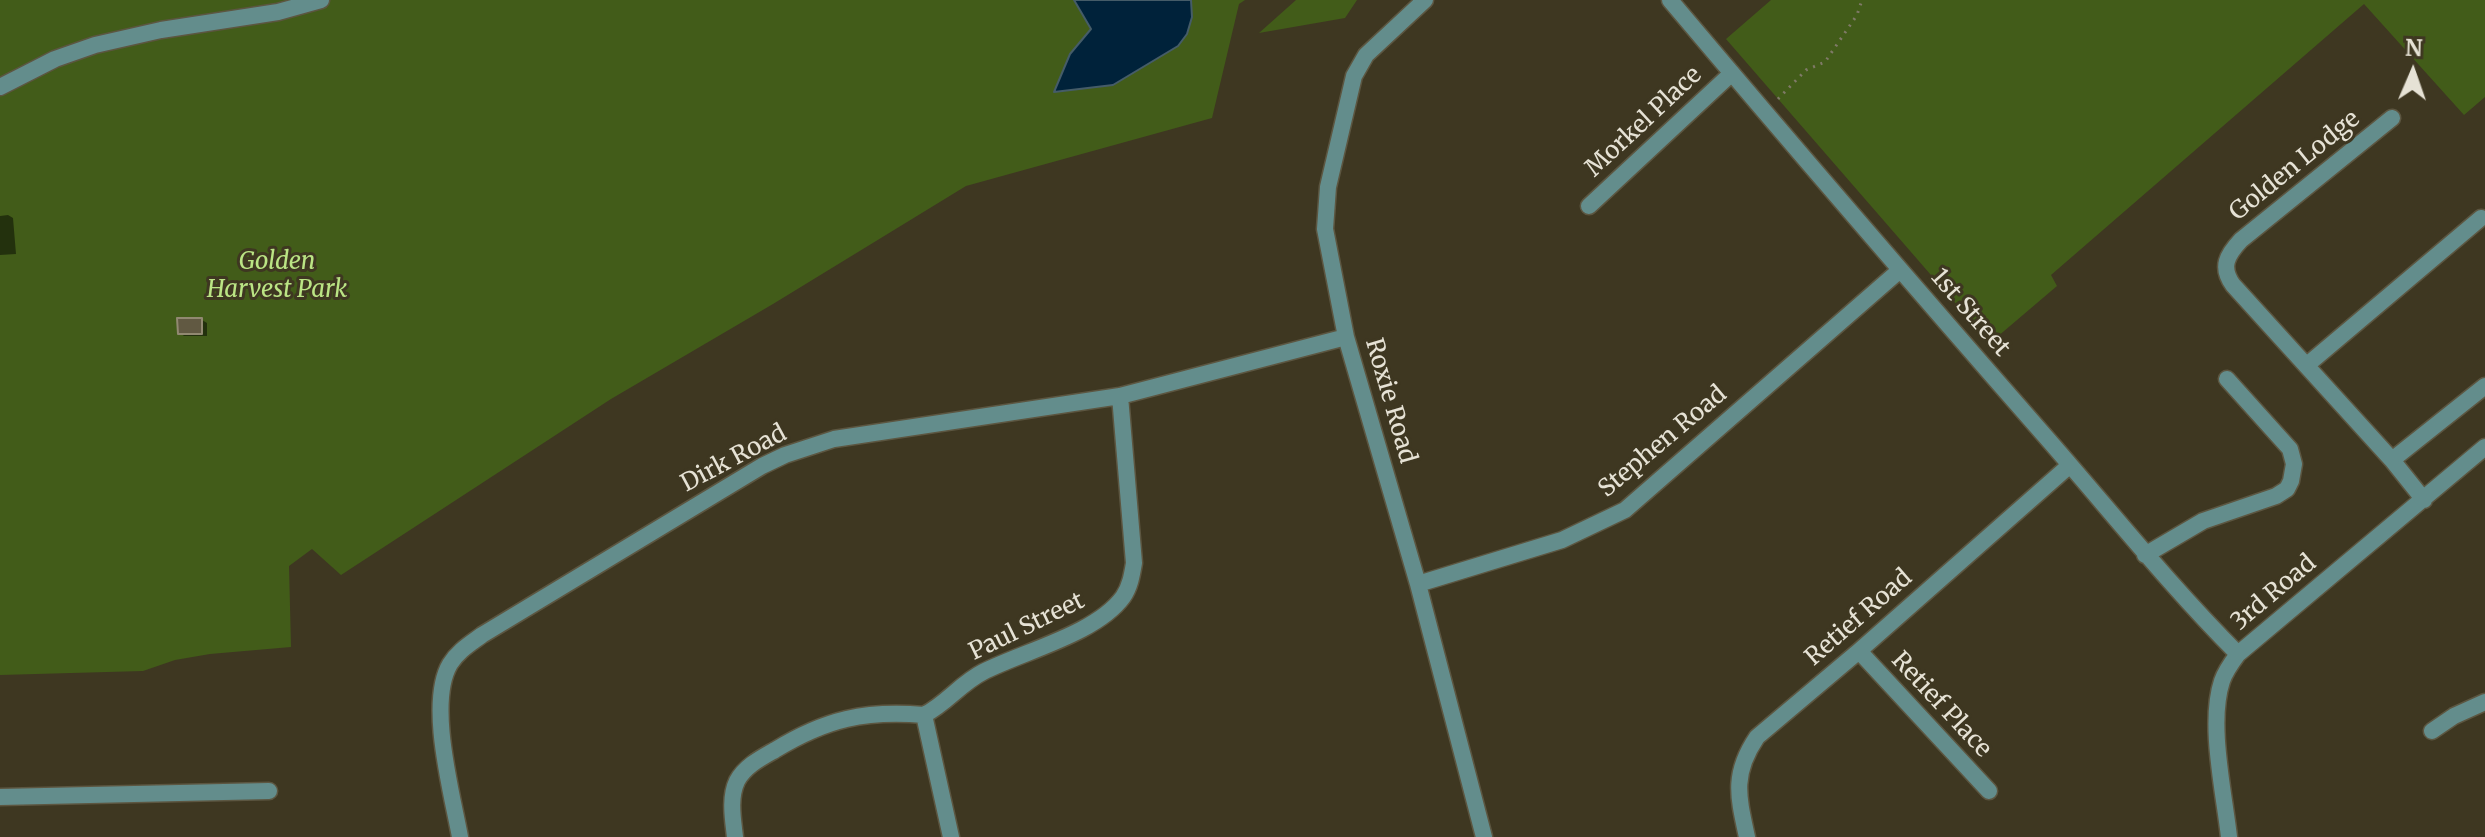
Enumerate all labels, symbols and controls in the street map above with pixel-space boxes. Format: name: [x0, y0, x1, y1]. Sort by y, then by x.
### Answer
north arrow: [2373, 32, 2453, 112]
text: N: [2405, 34, 2423, 62]
street label: Morkel Place: [1580, 61, 1708, 183]
street label: Golden Lodge: [2224, 105, 2366, 227]
park label: Golden Harvest Park: [207, 248, 347, 304]
street label: 1st Street: [1924, 263, 2016, 363]
street label: Roxie Road: [1358, 335, 1422, 467]
street label: Stephen Road: [1593, 380, 1733, 504]
street label: Dirk Road: [676, 419, 792, 499]
street label: 3rd Road: [2226, 549, 2322, 637]
street label: Retief Road: [1800, 564, 1918, 672]
street label: Paul Street: [965, 587, 1089, 667]
street label: Retief Place: [1885, 646, 1997, 764]

